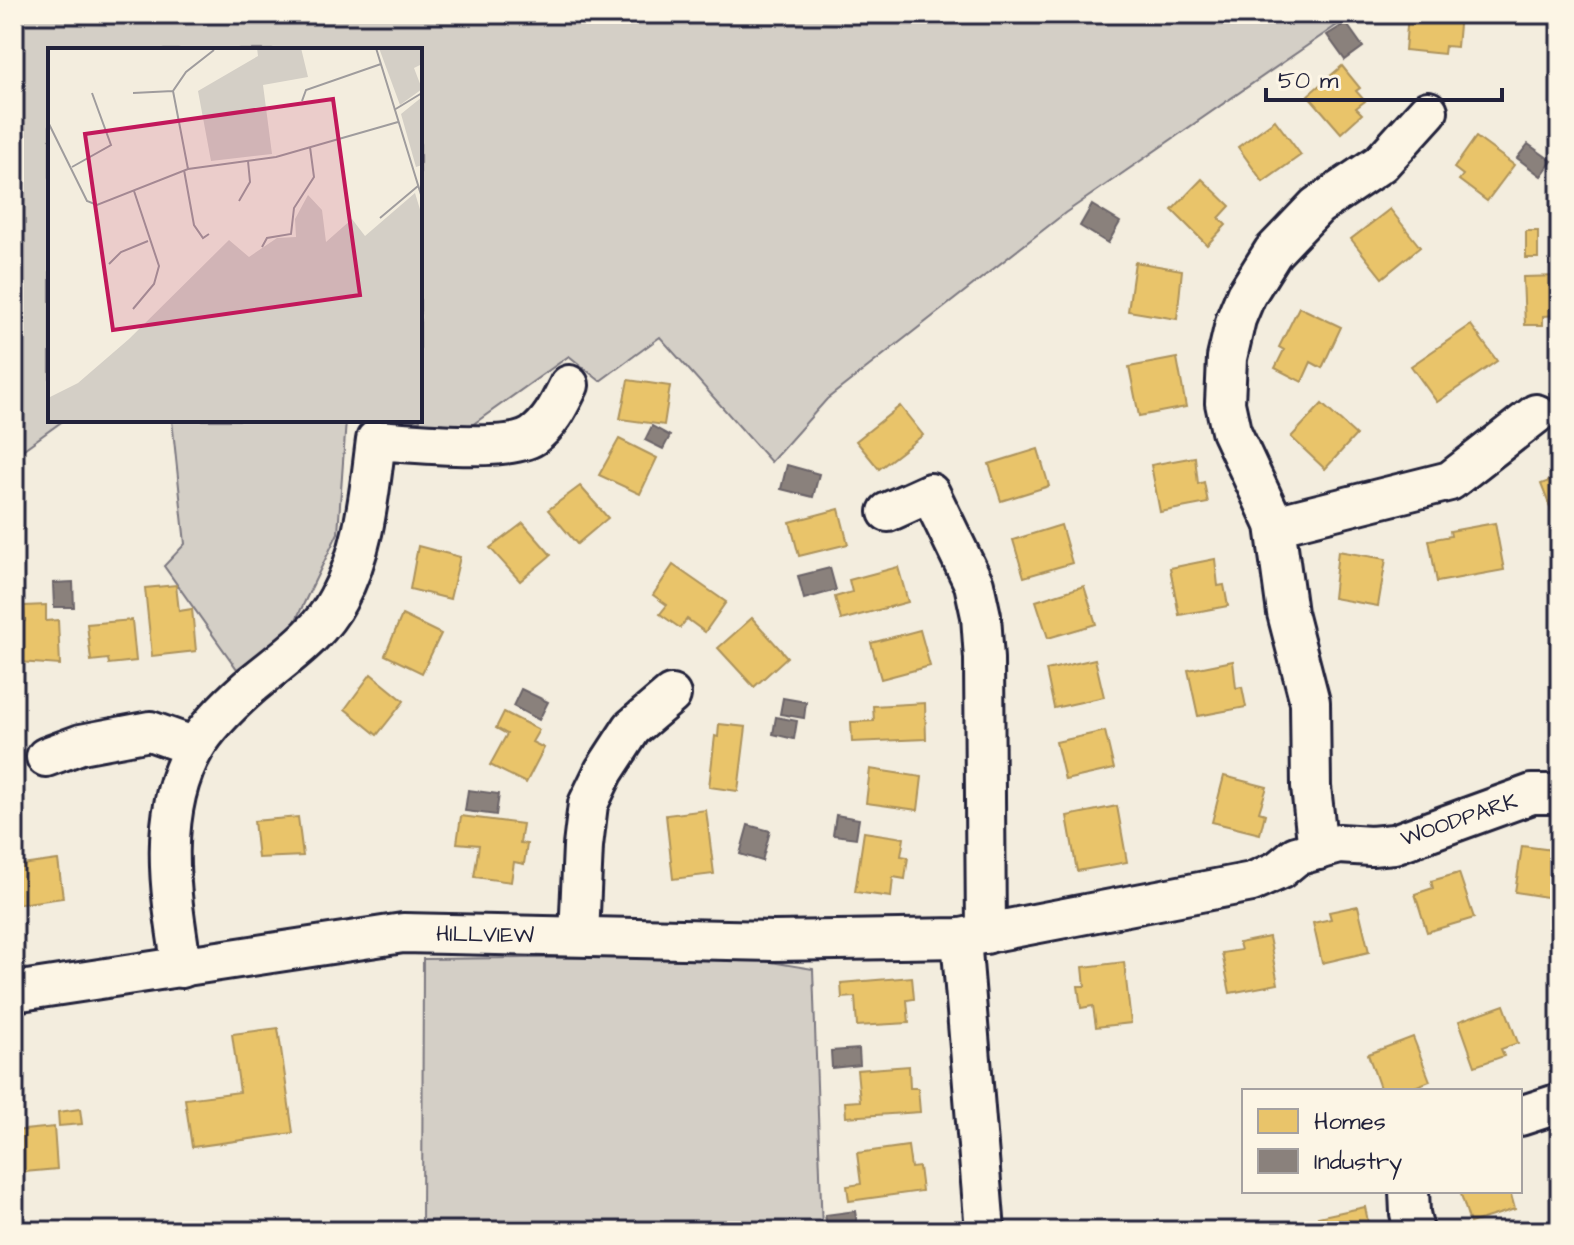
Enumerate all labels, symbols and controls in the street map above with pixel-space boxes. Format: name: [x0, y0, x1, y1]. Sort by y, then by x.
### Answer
inset map: [48, 48, 422, 422]
scale bar: [1266, 52, 1502, 102]
text: 50 m: [1278, 64, 1339, 98]
street label: WOODPARK: [1396, 785, 1522, 854]
street label: HILLVIEW: [436, 919, 535, 951]
legend: [1242, 1089, 1522, 1193]
text: Homes: [1314, 1105, 1386, 1139]
text: Industry: [1314, 1145, 1402, 1180]

